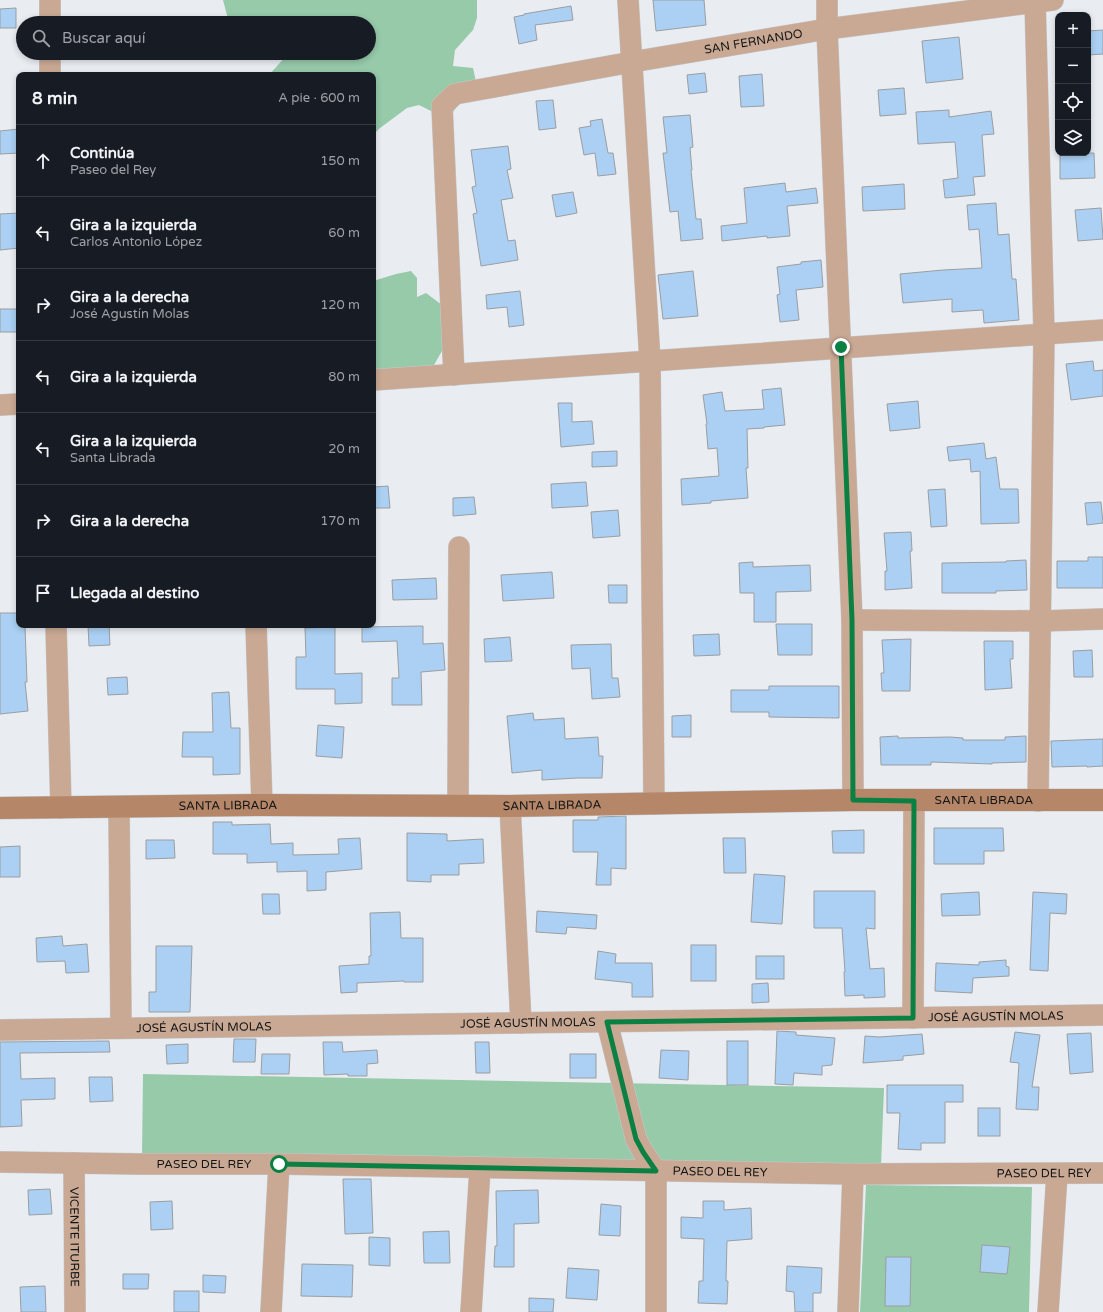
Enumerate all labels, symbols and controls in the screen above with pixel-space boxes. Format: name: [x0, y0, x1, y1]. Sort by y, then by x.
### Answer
map controls: [1055, 12, 1091, 156]
button: +: [1055, 12, 1091, 48]
search box: [16, 16, 376, 60]
street label: SAN FERNANDO: [703, 26, 804, 57]
icon: search: [30, 27, 52, 49]
text: Buscar aquí: [62, 29, 145, 47]
button: −: [1055, 48, 1091, 84]
button: locate: [1055, 84, 1091, 120]
text: 8 min: [32, 88, 77, 109]
text: A pie · 600 m: [278, 90, 360, 106]
button: layers: [1055, 120, 1091, 156]
text: Continúa: [70, 144, 134, 162]
icon: ahead: [32, 150, 54, 172]
text: 150 m: [320, 153, 360, 169]
text: Paseo del Rey: [70, 162, 156, 178]
text: Gira a la izquierda: [70, 216, 197, 234]
icon: left: [32, 222, 54, 244]
text: 60 m: [328, 225, 360, 241]
text: Carlos Antonio López: [70, 234, 202, 250]
text: Gira a la derecha: [70, 288, 189, 306]
icon: right: [32, 294, 54, 316]
text: 120 m: [320, 297, 360, 313]
text: José Agustín Molas: [70, 306, 189, 322]
route end: [832, 338, 850, 356]
icon: left: [32, 366, 54, 388]
text: Gira a la izquierda: [70, 368, 197, 386]
text: 80 m: [328, 369, 360, 385]
text: Gira a la izquierda: [70, 432, 197, 450]
icon: left: [32, 438, 54, 460]
text: 20 m: [328, 441, 360, 457]
text: Santa Librada: [70, 450, 155, 466]
icon: right: [32, 510, 54, 532]
text: Gira a la derecha: [70, 512, 189, 530]
text: 170 m: [320, 513, 360, 529]
icon: arrive: [32, 582, 54, 604]
text: Llegada al destino: [70, 584, 199, 602]
street label: SANTA LIBRADA: [935, 793, 1033, 807]
street label: SANTA LIBRADA: [503, 797, 601, 813]
street label: SANTA LIBRADA: [179, 798, 277, 813]
street label: JOSÉ AGUSTÍN MOLAS: [928, 1009, 1064, 1024]
street label: JOSÉ AGUSTÍN MOLAS: [460, 1015, 596, 1031]
street label: JOSÉ AGUSTÍN MOLAS: [136, 1019, 272, 1035]
route start: [270, 1155, 288, 1173]
street label: PASEO DEL REY: [157, 1157, 252, 1171]
street label: PASEO DEL REY: [672, 1164, 768, 1180]
street label: PASEO DEL REY: [996, 1166, 1092, 1180]
street label: VICENTE ITURBE: [67, 1187, 82, 1287]

